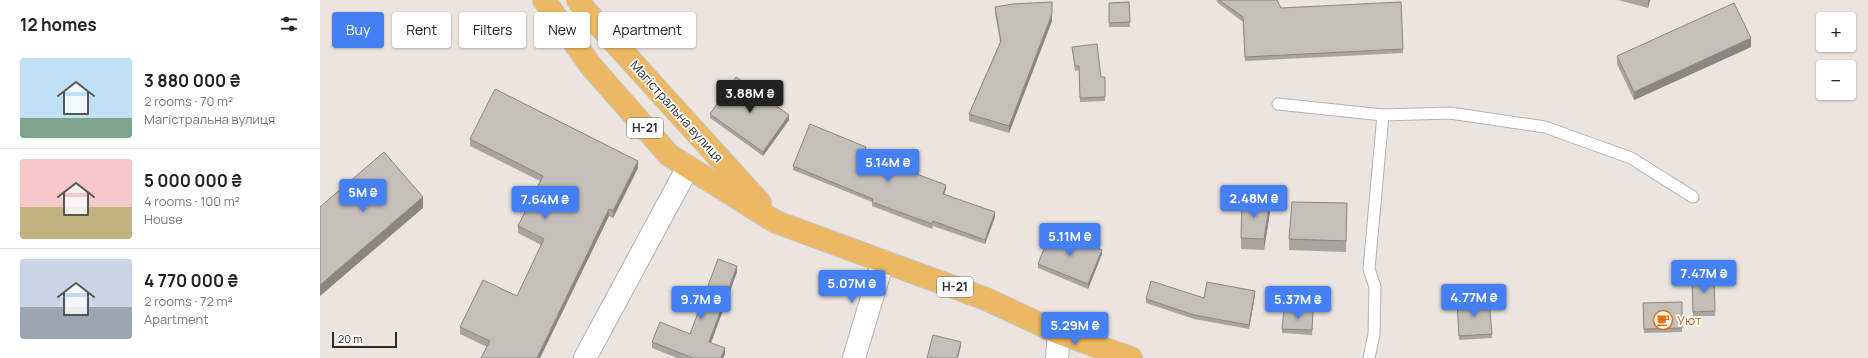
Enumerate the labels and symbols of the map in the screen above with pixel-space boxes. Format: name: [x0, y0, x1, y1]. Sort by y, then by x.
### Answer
street label: Магістральна вулиця: [626, 56, 728, 166]
pin: 3.88M ₴: [713, 80, 787, 114]
road number: Н-21: [627, 118, 663, 138]
pin: 5.14M ₴: [851, 149, 925, 183]
pin: 5M ₴: [339, 179, 387, 213]
pin: 2.48M ₴: [1217, 185, 1291, 219]
pin: 7.64M ₴: [508, 186, 582, 220]
pin: 5.11M ₴: [1033, 223, 1107, 257]
pin: 7.47M ₴: [1667, 260, 1741, 294]
pin: 5.07M ₴: [815, 270, 889, 304]
road number: Н-21: [937, 277, 973, 297]
pin: 4.77M ₴: [1437, 284, 1511, 318]
pin: 9.7M ₴: [668, 286, 734, 320]
pin: 5.37M ₴: [1261, 286, 1335, 320]
cafe icon: Уют: [1652, 309, 1674, 331]
place label: Уют: [1677, 311, 1702, 329]
pin: 5.29M ₴: [1038, 312, 1112, 346]
scale bar: [332, 330, 397, 349]

